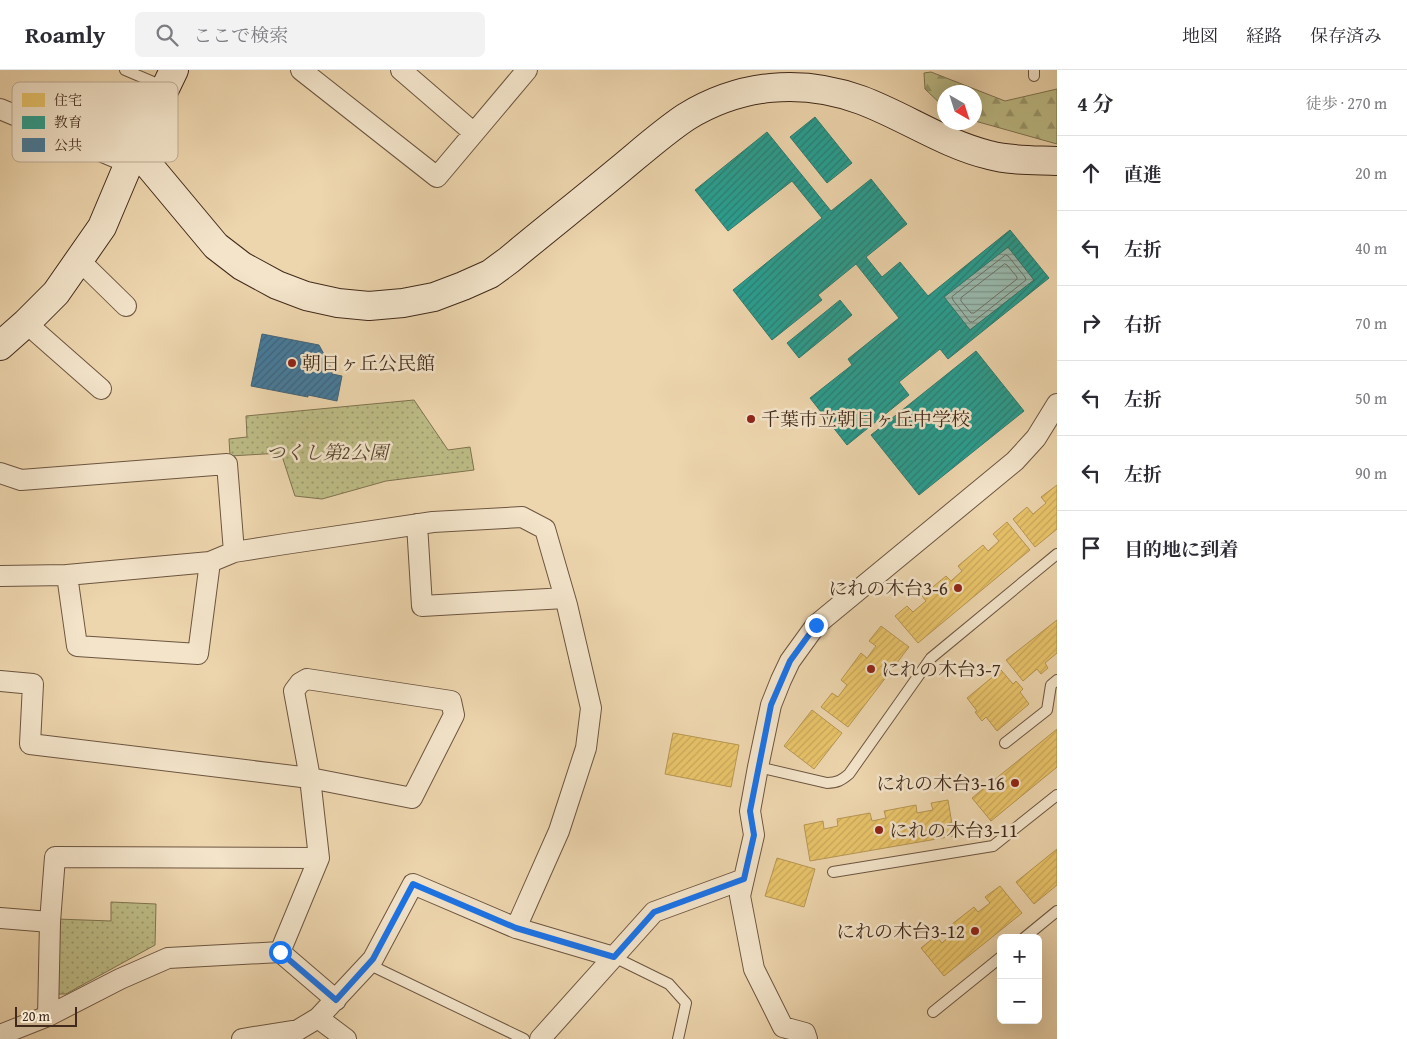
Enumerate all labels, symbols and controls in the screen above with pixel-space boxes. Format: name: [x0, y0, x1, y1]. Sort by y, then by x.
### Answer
search box: [135, 12, 485, 57]
text: Roamly: [25, 17, 105, 52]
icon: search: [153, 21, 181, 49]
text: ここで検索: [193, 21, 288, 49]
text: 地図: [1182, 22, 1218, 49]
text: 経路: [1246, 22, 1282, 49]
text: 保存済み: [1310, 22, 1382, 49]
legend: [12, 82, 178, 162]
north arrow: [937, 85, 982, 130]
text: 4 分: [1077, 88, 1114, 119]
text: 住宅: [54, 90, 82, 110]
text: 徒歩 · 270 m: [1306, 91, 1387, 115]
text: 教育: [54, 112, 82, 132]
text: 公共: [54, 135, 82, 155]
icon: ahead: [1077, 159, 1105, 187]
text: 直進: [1124, 160, 1162, 188]
text: 20 m: [1355, 161, 1387, 185]
icon: left: [1077, 234, 1105, 262]
text: 左折: [1124, 235, 1162, 263]
text: 40 m: [1355, 236, 1387, 260]
icon: right: [1077, 309, 1105, 337]
text: 右折: [1124, 310, 1162, 338]
text: 70 m: [1355, 311, 1387, 335]
place label: 朝日ヶ丘公民館: [302, 349, 435, 377]
marker: 朝日ヶ丘公民館: [286, 357, 298, 369]
icon: left: [1077, 384, 1105, 412]
text: 左折: [1124, 385, 1162, 413]
text: 50 m: [1355, 386, 1387, 410]
place label: 千葉市立朝日ヶ丘中学校: [761, 405, 970, 433]
marker: 千葉市立朝日ヶ丘中学校: [745, 413, 757, 425]
park label: つくし第2公園: [266, 438, 391, 466]
icon: left: [1077, 459, 1105, 487]
text: 左折: [1124, 460, 1162, 488]
text: 90 m: [1355, 461, 1387, 485]
icon: arrive: [1077, 534, 1105, 562]
text: 目的地に到着: [1124, 535, 1238, 563]
place label: にれの木台3-6: [828, 574, 948, 602]
marker: にれの木台3-6: [952, 582, 964, 594]
route end: [805, 614, 828, 637]
place label: にれの木台3-7: [881, 655, 1001, 683]
marker: にれの木台3-7: [865, 663, 877, 675]
place label: にれの木台3-16: [876, 769, 1005, 797]
marker: にれの木台3-16: [1009, 777, 1021, 789]
place label: にれの木台3-11: [889, 816, 1018, 844]
marker: にれの木台3-11: [873, 824, 885, 836]
place label: にれの木台3-12: [836, 917, 965, 945]
marker: にれの木台3-12: [969, 925, 981, 937]
map controls: [997, 934, 1042, 1024]
button: +: [997, 934, 1042, 979]
route start: [269, 941, 292, 964]
button: −: [997, 979, 1042, 1024]
scale bar: [15, 1004, 78, 1027]
text: 20 m: [22, 1006, 50, 1026]

